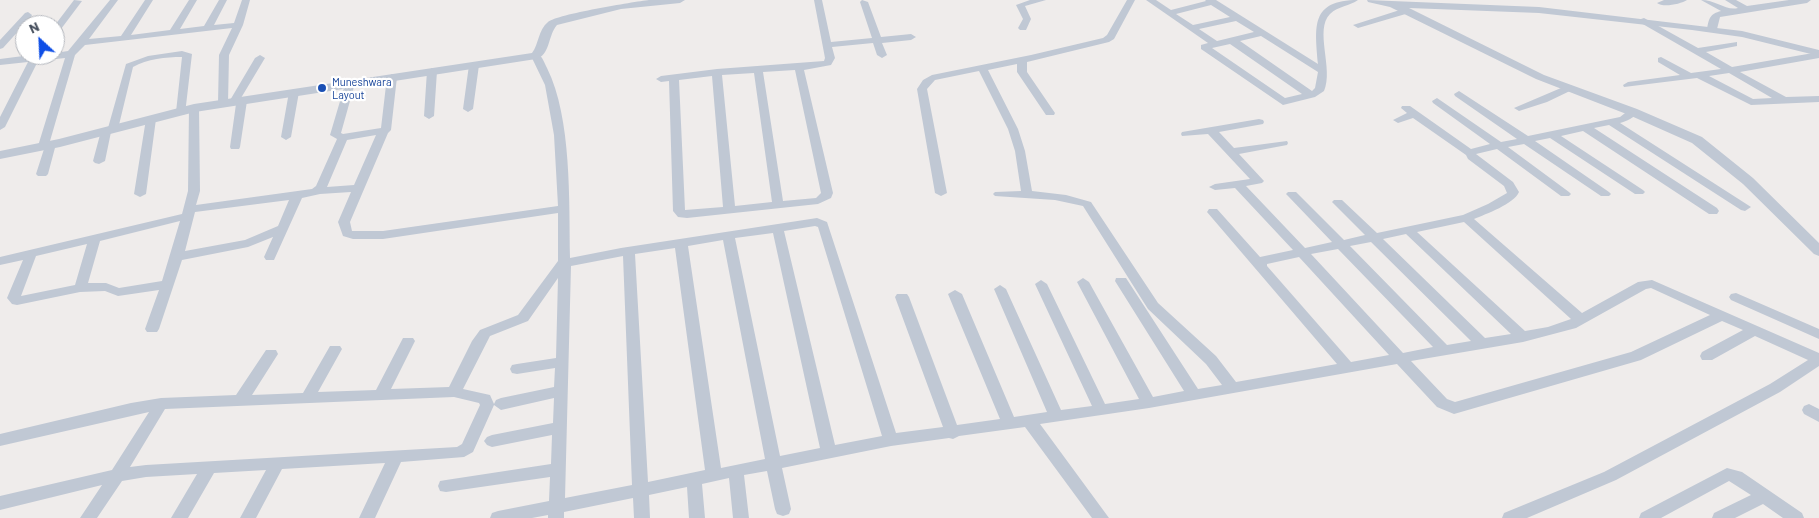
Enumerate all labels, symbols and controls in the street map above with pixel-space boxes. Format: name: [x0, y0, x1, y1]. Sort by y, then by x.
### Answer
north arrow: [15, 15, 65, 65]
text: N: [26, 17, 42, 37]
place label: Muneshwara Layout: [332, 75, 392, 101]
marker: Muneshwara Layout: [316, 82, 328, 94]

